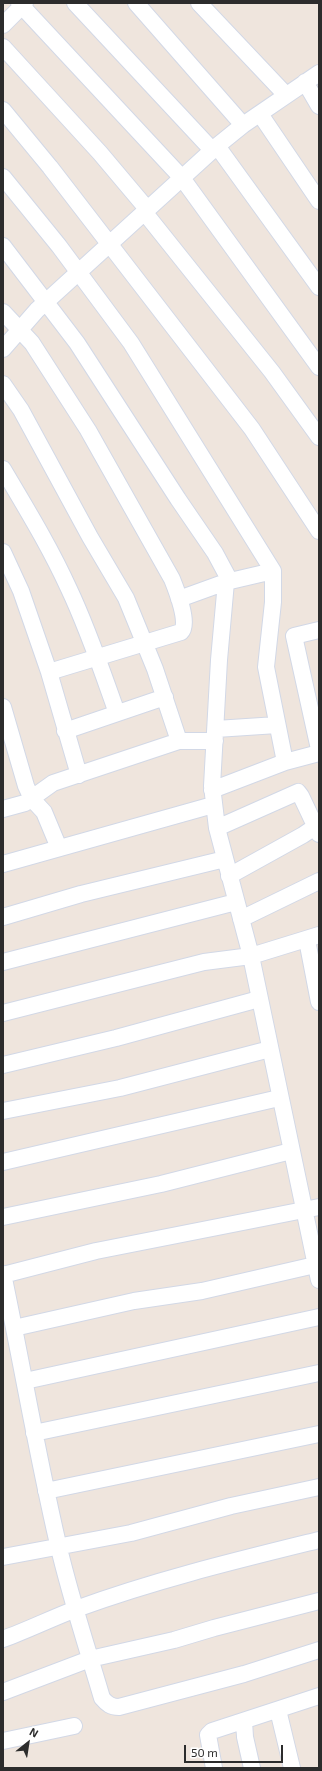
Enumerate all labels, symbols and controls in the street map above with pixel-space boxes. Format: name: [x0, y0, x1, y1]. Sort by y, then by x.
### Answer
north arrow: [8, 1723, 48, 1763]
text: N: [28, 1725, 41, 1740]
scale bar: [186, 1737, 285, 1763]
text: 50 m: [191, 1745, 218, 1759]

